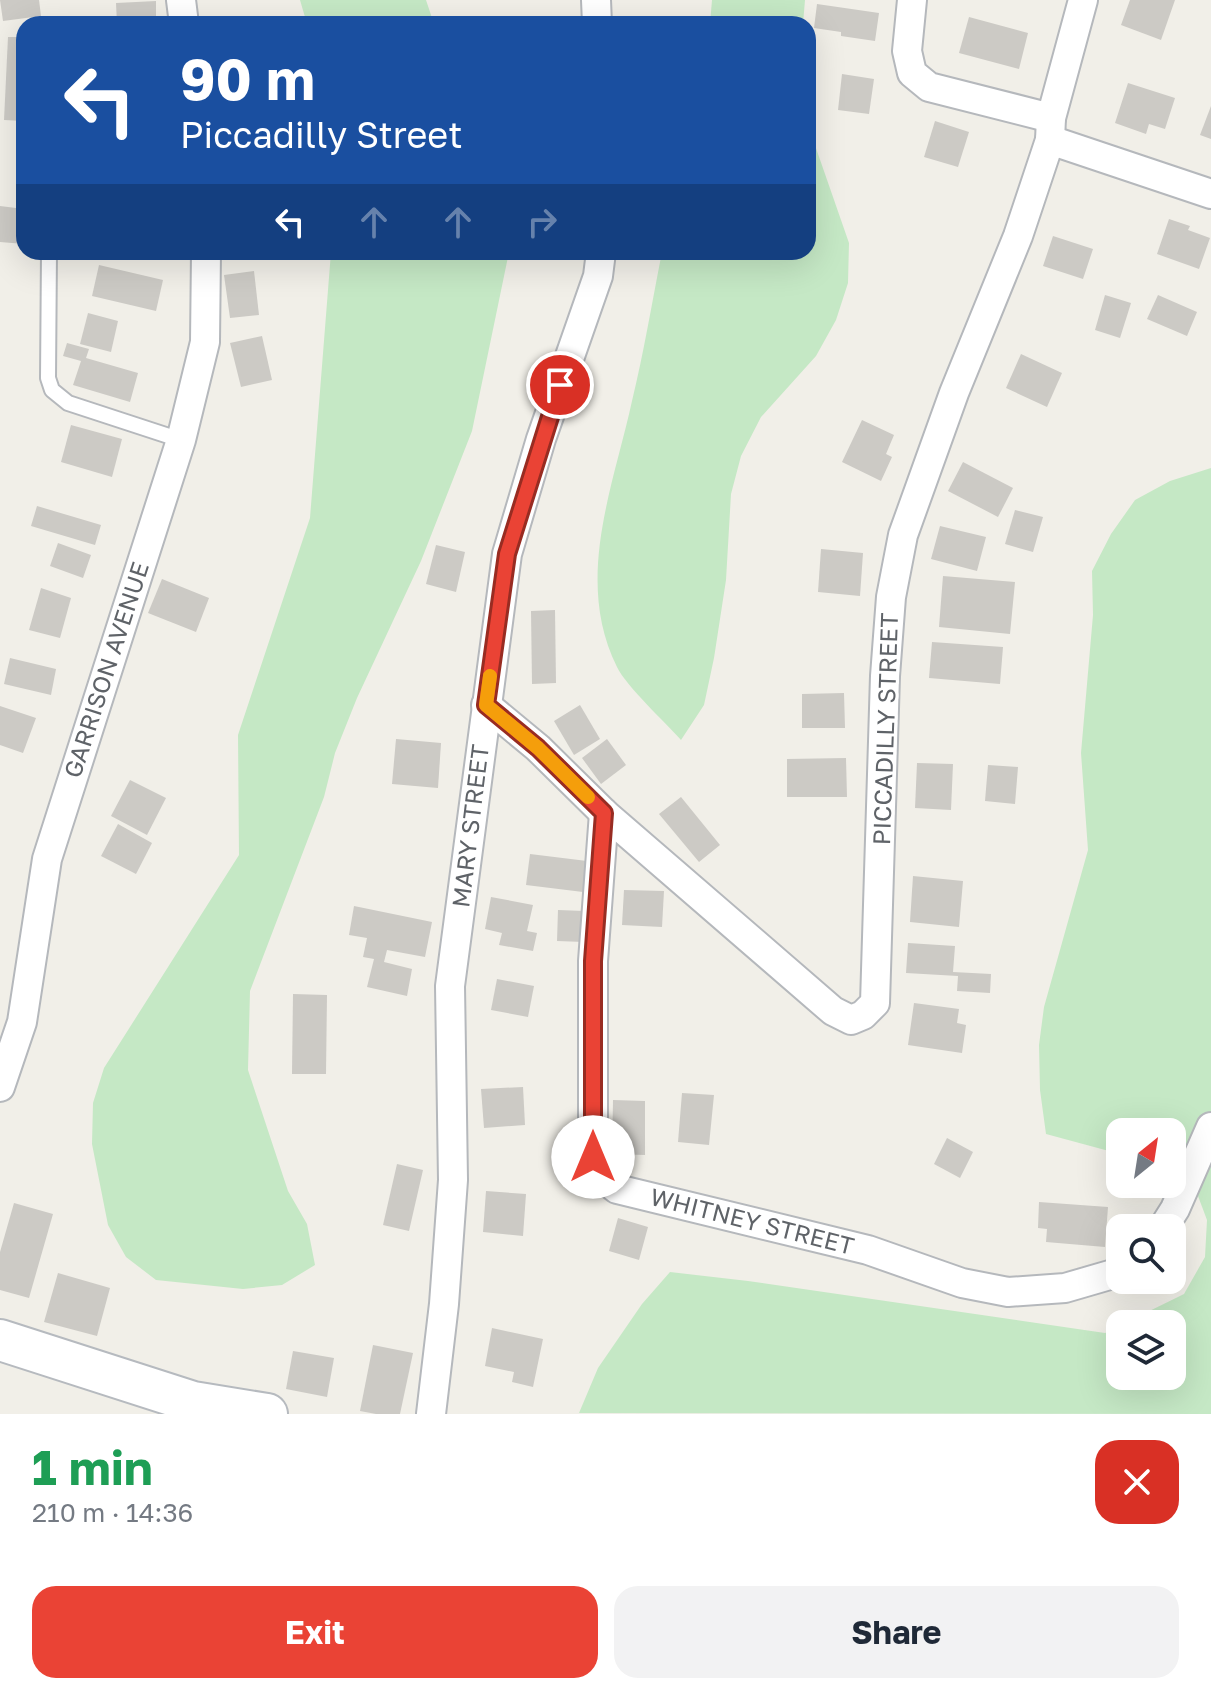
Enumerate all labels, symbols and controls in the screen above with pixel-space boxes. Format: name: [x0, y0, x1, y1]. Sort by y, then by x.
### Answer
text: 90 m: [180, 45, 315, 112]
icon: left: [48, 48, 152, 152]
text: Piccadilly Street: [180, 113, 463, 156]
icon: left: [268, 200, 312, 244]
icon: ahead: [352, 200, 396, 244]
icon: ahead: [436, 200, 480, 244]
icon: right: [520, 200, 564, 244]
pin: [526, 351, 594, 419]
icon: arrive: [538, 363, 582, 407]
street label: GARRISON AVENUE: [57, 558, 154, 781]
street label: PICCADILLY STREET: [866, 612, 903, 846]
street label: MARY STREET: [445, 742, 494, 909]
position arrow: [551, 1115, 635, 1199]
north arrow: [1106, 1118, 1186, 1198]
map controls: [1106, 1118, 1186, 1390]
street label: WHITNEY STREET: [648, 1181, 857, 1260]
button: search: [1106, 1214, 1186, 1294]
button: layers: [1106, 1310, 1186, 1390]
text: 1 min: [32, 1438, 153, 1496]
button: close: [1095, 1440, 1179, 1524]
text: 210 m · 14:36: [32, 1497, 193, 1528]
button: Exit: [32, 1586, 598, 1678]
button: Share: [614, 1586, 1179, 1678]

